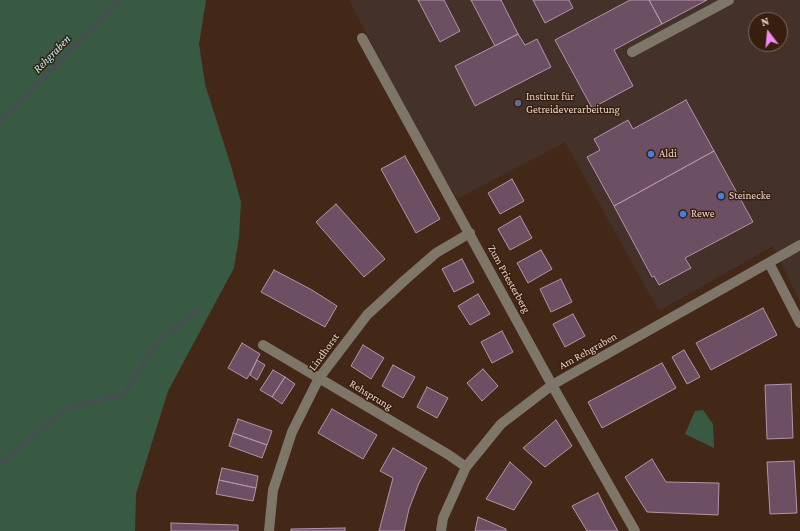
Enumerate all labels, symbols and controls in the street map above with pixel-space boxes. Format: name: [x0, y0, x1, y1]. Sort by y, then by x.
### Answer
north arrow: [748, 12, 788, 52]
text: N: [760, 15, 770, 28]
water label: Rehgraben: [30, 32, 74, 76]
place label: Institut für Getreideverarbeitung: [526, 90, 620, 116]
marker: Institut für Getreideverarbeitung: [513, 98, 523, 108]
place label: Aldi: [659, 147, 677, 161]
marker: Aldi: [646, 149, 656, 159]
place label: Steinecke: [729, 189, 771, 203]
marker: Steinecke: [716, 191, 726, 201]
place label: Rewe: [691, 207, 715, 221]
marker: Rewe: [678, 209, 688, 219]
street label: Zum Priesterberg: [485, 243, 533, 315]
street label: Am Rehgraben: [557, 330, 619, 372]
street label: Lindhorst: [306, 331, 342, 373]
street label: Rehsprung: [347, 377, 395, 413]

